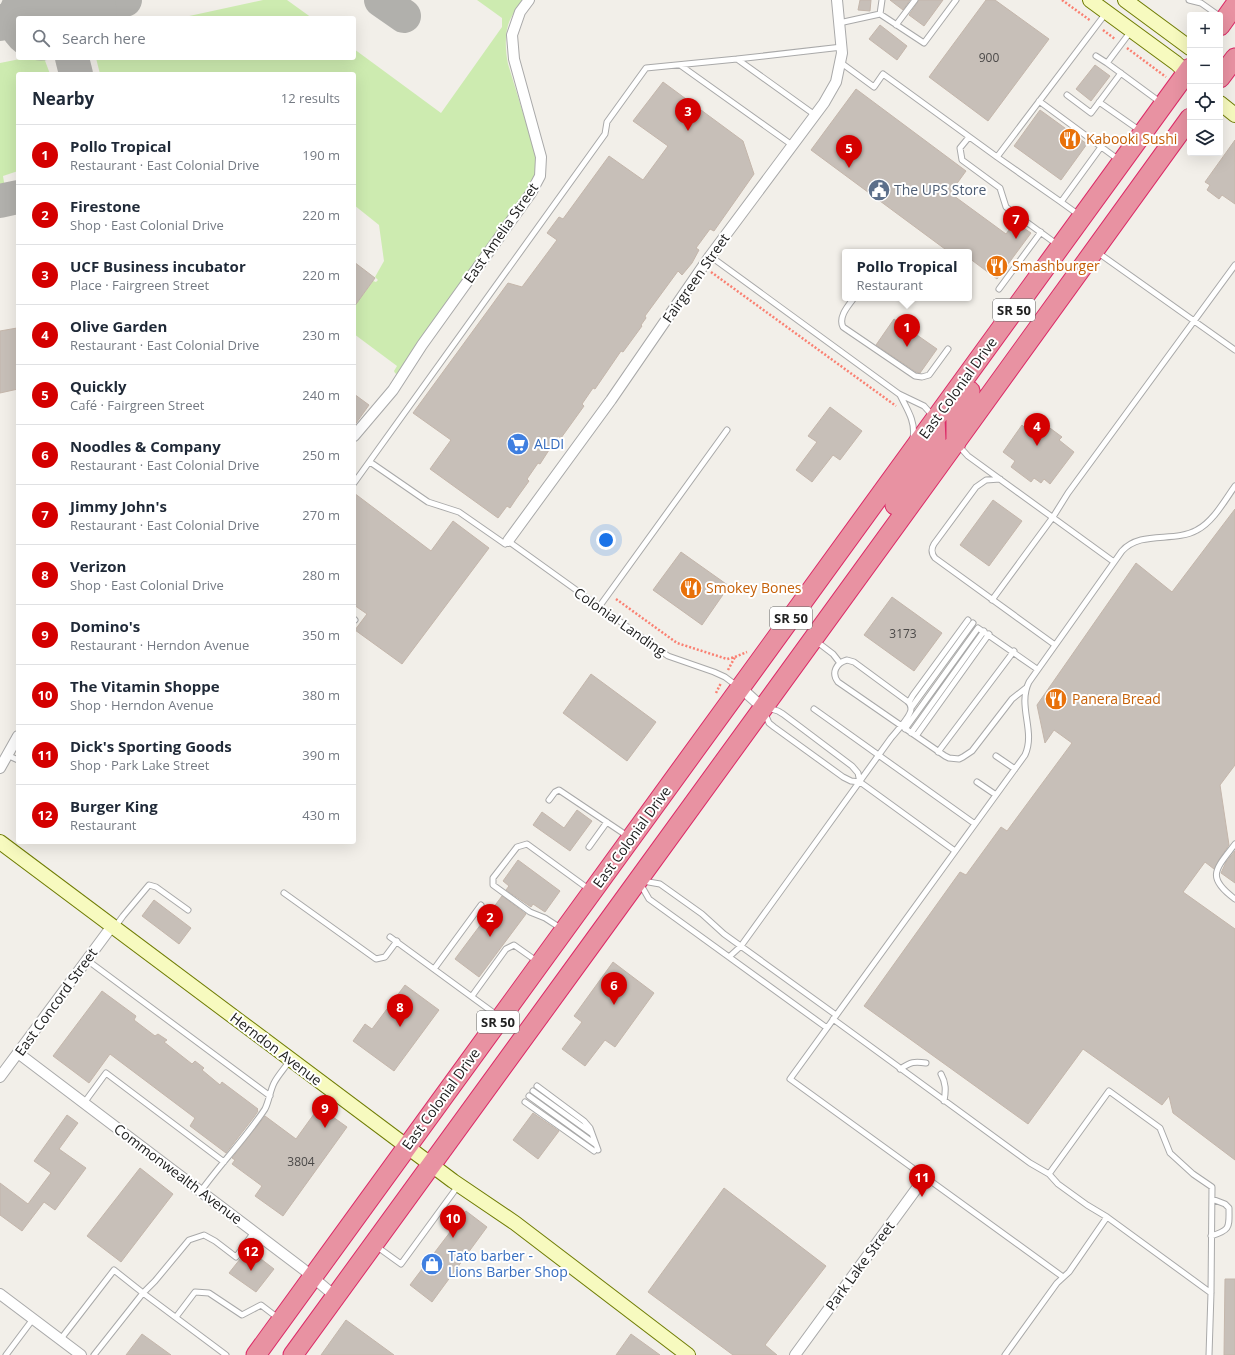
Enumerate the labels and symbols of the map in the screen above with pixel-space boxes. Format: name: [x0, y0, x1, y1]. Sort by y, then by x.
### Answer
house number: 900: [979, 49, 999, 66]
pin: 3: [675, 98, 701, 131]
restaurant icon: Kabooki Sushi: [1057, 126, 1083, 152]
place label: Kabooki Sushi: [1086, 129, 1177, 148]
pin: 5: [836, 135, 862, 168]
public building icon: The UPS Store: [866, 177, 892, 203]
street label: East Amelia Street: [459, 179, 542, 287]
place label: The UPS Store: [894, 180, 987, 199]
pin: 7: [1003, 206, 1029, 239]
street label: Fairgreen Street: [658, 229, 733, 326]
restaurant icon: Smashburger: [984, 253, 1010, 279]
place label: Smashburger: [1012, 256, 1100, 275]
road number: SR 50: [993, 299, 1035, 321]
pin: 1: [894, 314, 920, 347]
street label: East Colonial Drive: [914, 333, 1001, 442]
pin: 4: [1024, 413, 1050, 446]
supermarket icon: ALDI: [505, 431, 531, 457]
place label: ALDI: [534, 434, 564, 453]
your location: [596, 530, 616, 550]
restaurant icon: Smokey Bones: [678, 575, 704, 601]
place label: Smokey Bones: [706, 578, 802, 597]
street label: Colonial Landing: [571, 583, 670, 661]
road number: SR 50: [770, 607, 812, 629]
house number: 3173: [889, 625, 917, 642]
restaurant icon: Panera Bread: [1043, 686, 1069, 712]
place label: Panera Bread: [1072, 689, 1161, 708]
street label: East Colonial Drive: [588, 782, 675, 891]
pin: 2: [477, 904, 503, 937]
street label: East Concord Street: [10, 944, 101, 1059]
pin: 6: [601, 972, 627, 1005]
pin: 8: [387, 994, 413, 1027]
street label: Herndon Avenue: [226, 1008, 326, 1090]
road number: SR 50: [477, 1011, 519, 1033]
street label: East Colonial Drive: [397, 1044, 484, 1153]
pin: 9: [312, 1095, 338, 1128]
street label: Commonwealth Avenue: [110, 1119, 246, 1228]
house number: 3804: [287, 1153, 315, 1170]
pin: 11: [909, 1164, 935, 1197]
pin: 10: [440, 1205, 466, 1238]
street label: Park Lake Street: [821, 1217, 898, 1314]
pin: 12: [238, 1238, 264, 1271]
place label: Tato barber - Lions Barber Shop: [448, 1246, 568, 1281]
shop icon: Tato barber - Lions Barber Shop: [419, 1251, 445, 1277]

